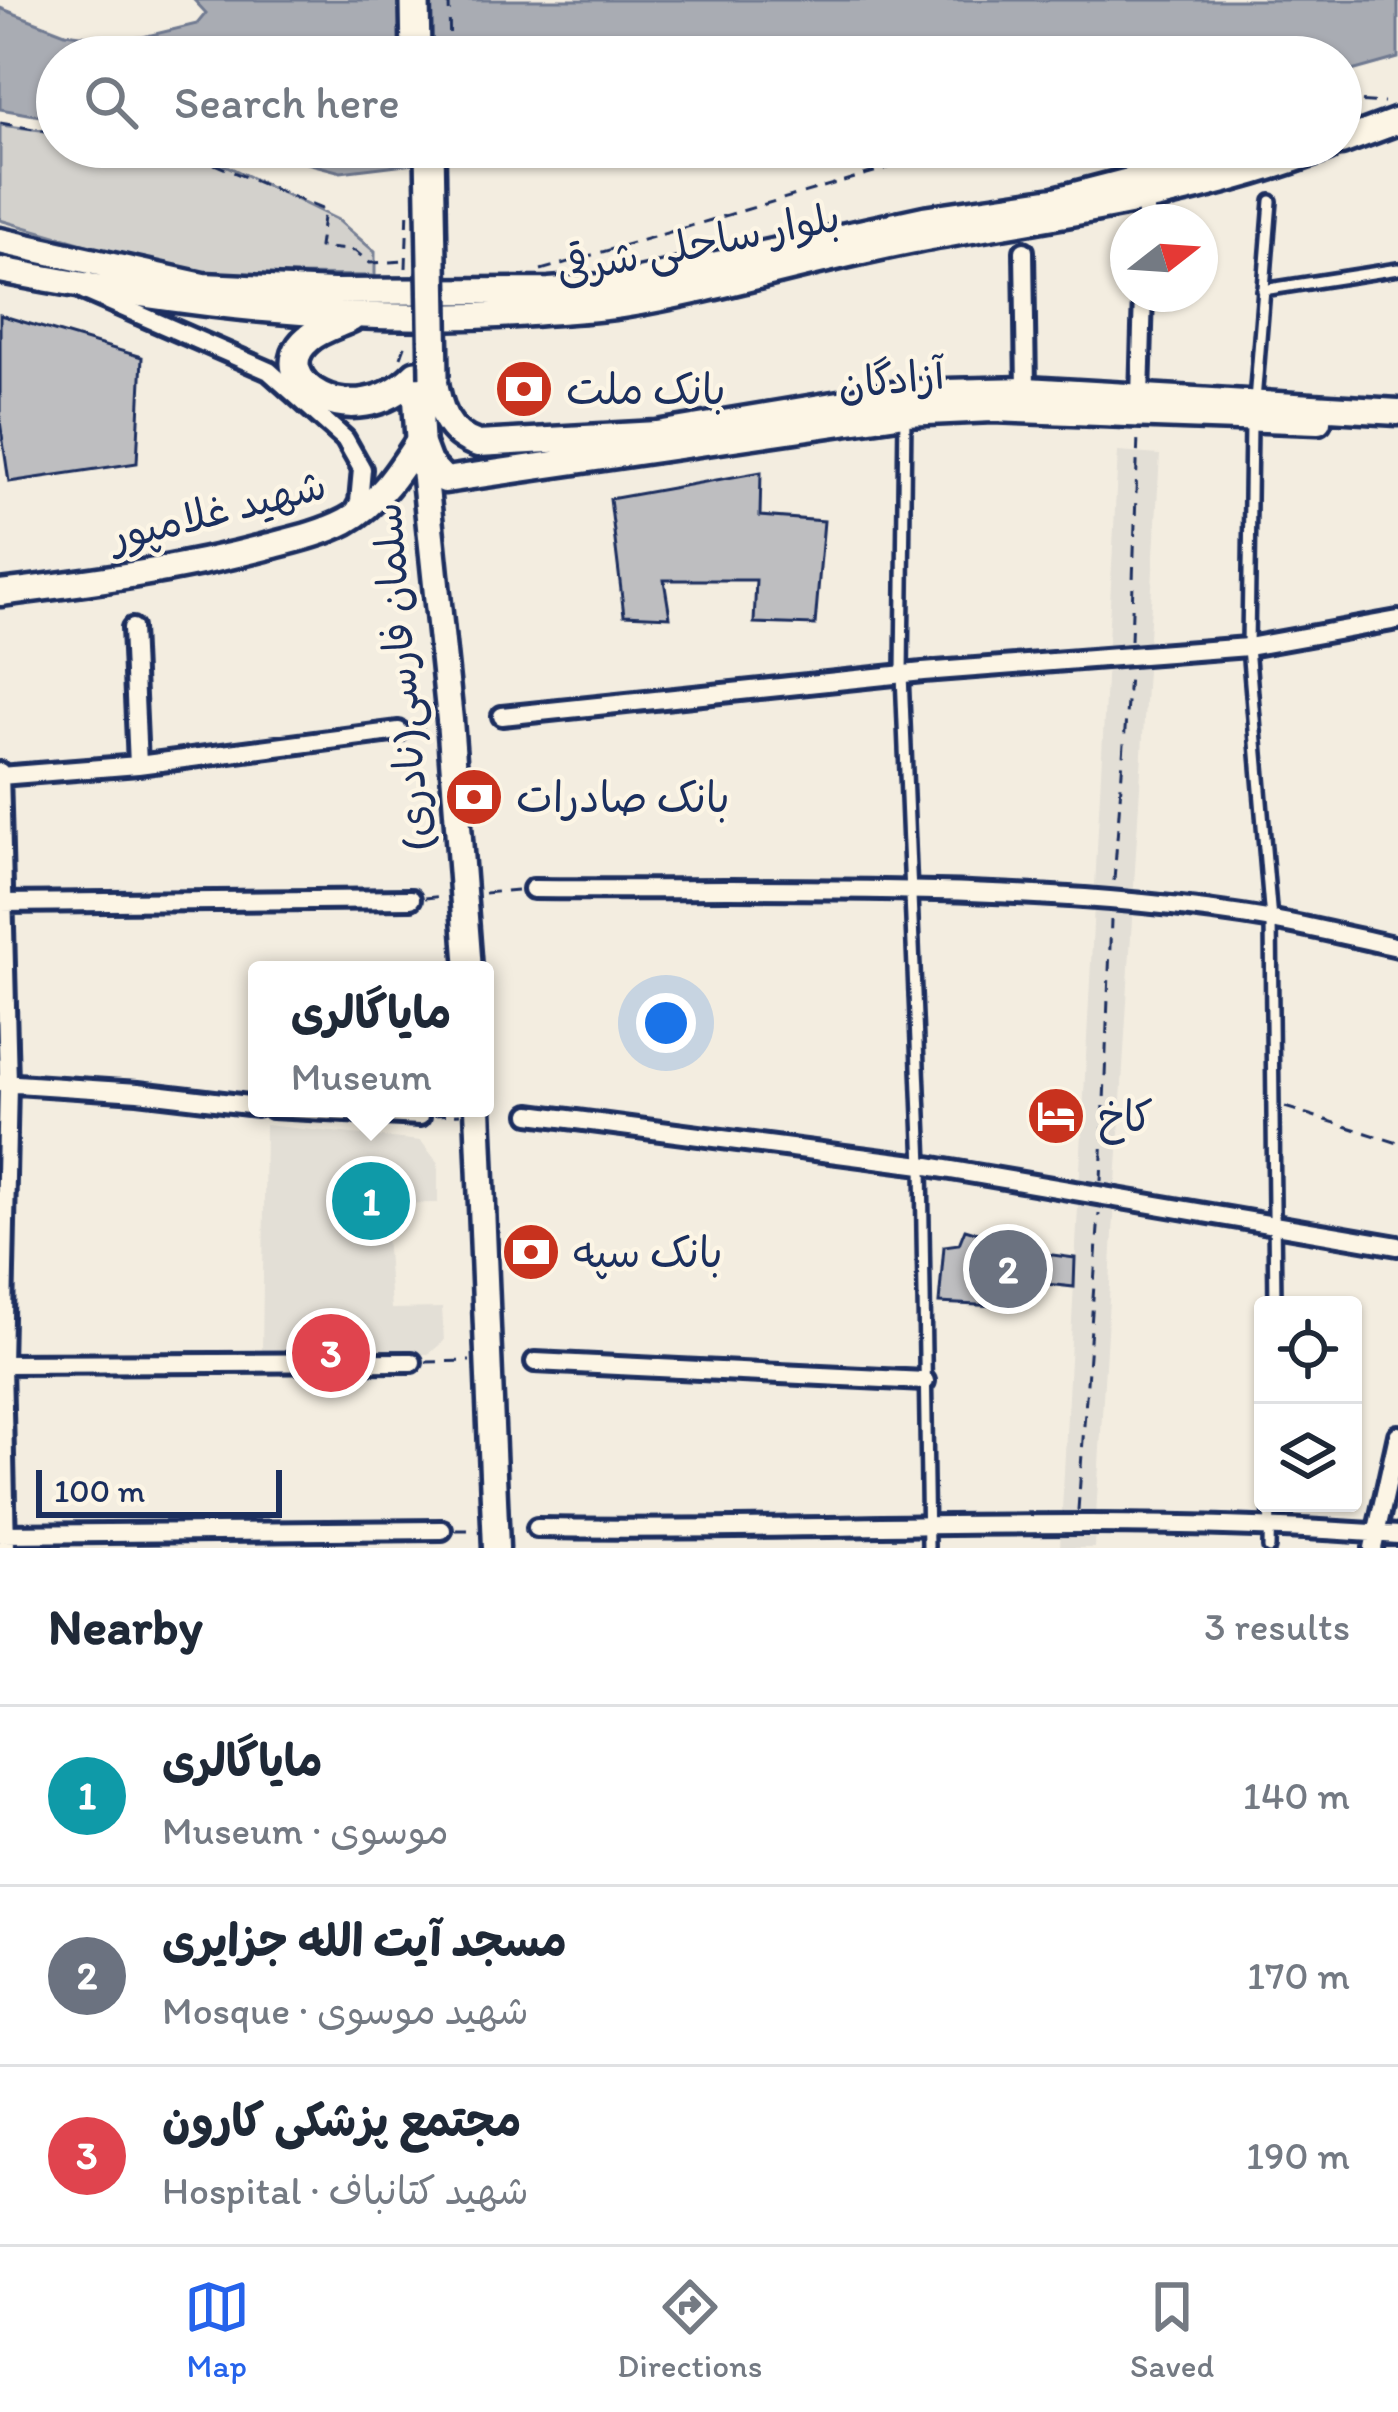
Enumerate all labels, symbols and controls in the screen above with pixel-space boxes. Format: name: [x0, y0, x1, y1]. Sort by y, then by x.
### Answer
search box: [36, 36, 1362, 168]
icon: search: [78, 69, 144, 135]
text: Search here: [174, 75, 400, 129]
street label: بلوار ساحلی شرقی: [552, 191, 844, 297]
north arrow: [1110, 204, 1218, 312]
street label: آزادگان: [835, 348, 949, 410]
bank icon: بانک ملت: [493, 358, 555, 420]
place label: بانک ملت: [566, 364, 726, 415]
street label: شهید غلامپور: [102, 459, 332, 564]
street label: سلمان فارسی(نادری): [360, 501, 444, 853]
bank icon: بانک صادرات: [443, 766, 505, 828]
place label: بانک صادرات: [516, 772, 730, 823]
popup: [248, 961, 494, 1117]
text: مایاگالری: [291, 985, 451, 1039]
your location: [636, 993, 696, 1053]
text: Museum: [291, 1053, 432, 1100]
hotel icon: کاخ: [1025, 1085, 1087, 1147]
place label: کاخ: [1098, 1091, 1153, 1145]
pin: 1: [332, 1156, 410, 1246]
bank icon: بانک سپه: [500, 1221, 562, 1283]
pin: 2: [969, 1224, 1047, 1314]
place label: بانک سپه: [573, 1227, 723, 1280]
map controls: [1254, 1296, 1362, 1512]
button: locate: [1254, 1296, 1362, 1404]
pin: 3: [292, 1308, 370, 1398]
button: layers: [1254, 1404, 1362, 1512]
scale bar: [36, 1464, 282, 1517]
text: 100 m: [54, 1471, 145, 1510]
text: Nearby: [48, 1596, 203, 1657]
text: 3 results: [1204, 1603, 1350, 1650]
text: مایاگالری: [162, 1733, 323, 1787]
text: 1: [78, 1772, 96, 1819]
text: 140 m: [1243, 1772, 1350, 1819]
text: Museum · موسوی: [162, 1807, 449, 1854]
text: مسجد آیت الله جزایری: [162, 1913, 567, 1967]
text: 2: [77, 1952, 97, 1999]
text: 170 m: [1247, 1952, 1350, 1999]
text: Mosque · شهید موسوی: [162, 1987, 529, 2034]
text: مجتمع پزشکی کارون: [162, 2093, 521, 2147]
text: 3: [76, 2132, 98, 2179]
text: 190 m: [1246, 2132, 1350, 2179]
text: Hospital · شهید کتانباف: [162, 2167, 529, 2214]
tab: Map: [184, 2274, 250, 2385]
tab: Directions: [617, 2274, 762, 2385]
tab: Saved: [1130, 2274, 1214, 2385]

